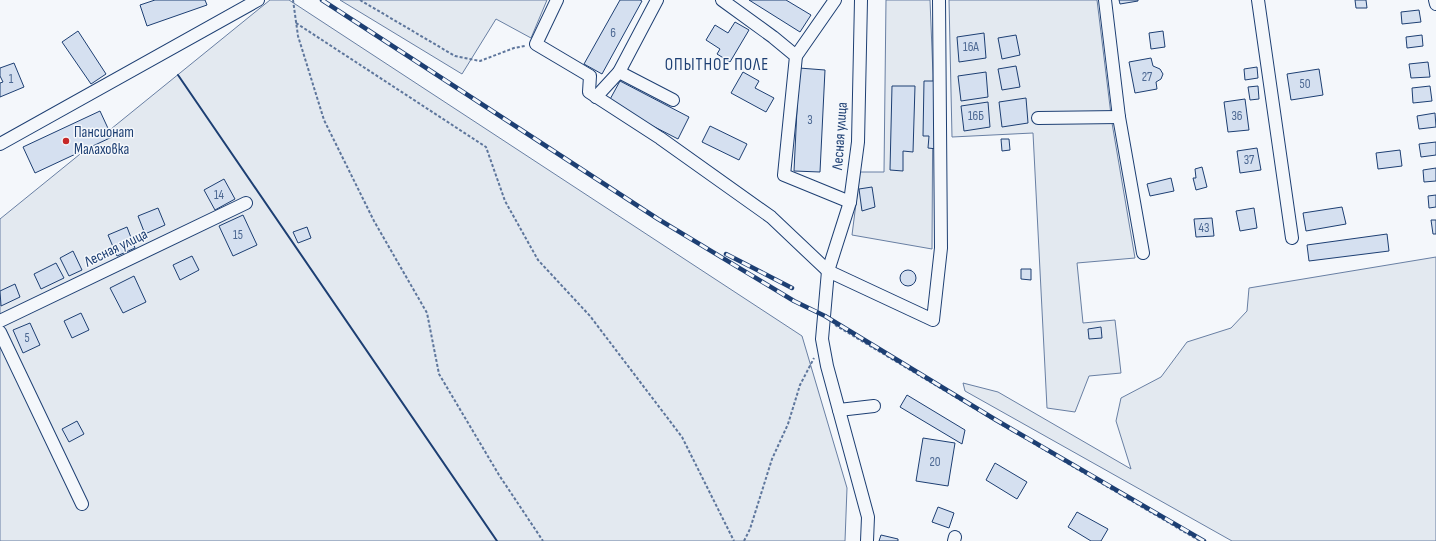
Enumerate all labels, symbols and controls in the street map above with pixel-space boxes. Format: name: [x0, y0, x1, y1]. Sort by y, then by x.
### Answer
house number: 6: [610, 25, 616, 41]
house number: 16А: [963, 39, 979, 55]
district label: ОПЫТНОЕ ПОЛЕ: [665, 55, 769, 75]
house number: 27: [1142, 69, 1153, 85]
house number: 1: [9, 71, 14, 87]
house number: 50: [1299, 76, 1311, 92]
street label: Лесная улица: [828, 101, 852, 172]
house number: 16Б: [968, 108, 984, 124]
house number: 36: [1231, 108, 1243, 124]
house number: 3: [807, 112, 813, 128]
place label: Пансионат Малаховка: [74, 123, 134, 159]
marker: Пансионат Малаховка: [61, 136, 71, 146]
house number: 37: [1244, 152, 1255, 168]
house number: 14: [214, 187, 225, 203]
house number: 43: [1199, 220, 1209, 236]
street label: Лесная улица: [80, 224, 151, 272]
house number: 15: [233, 227, 243, 243]
house number: 5: [24, 330, 30, 346]
house number: 20: [929, 454, 941, 470]

